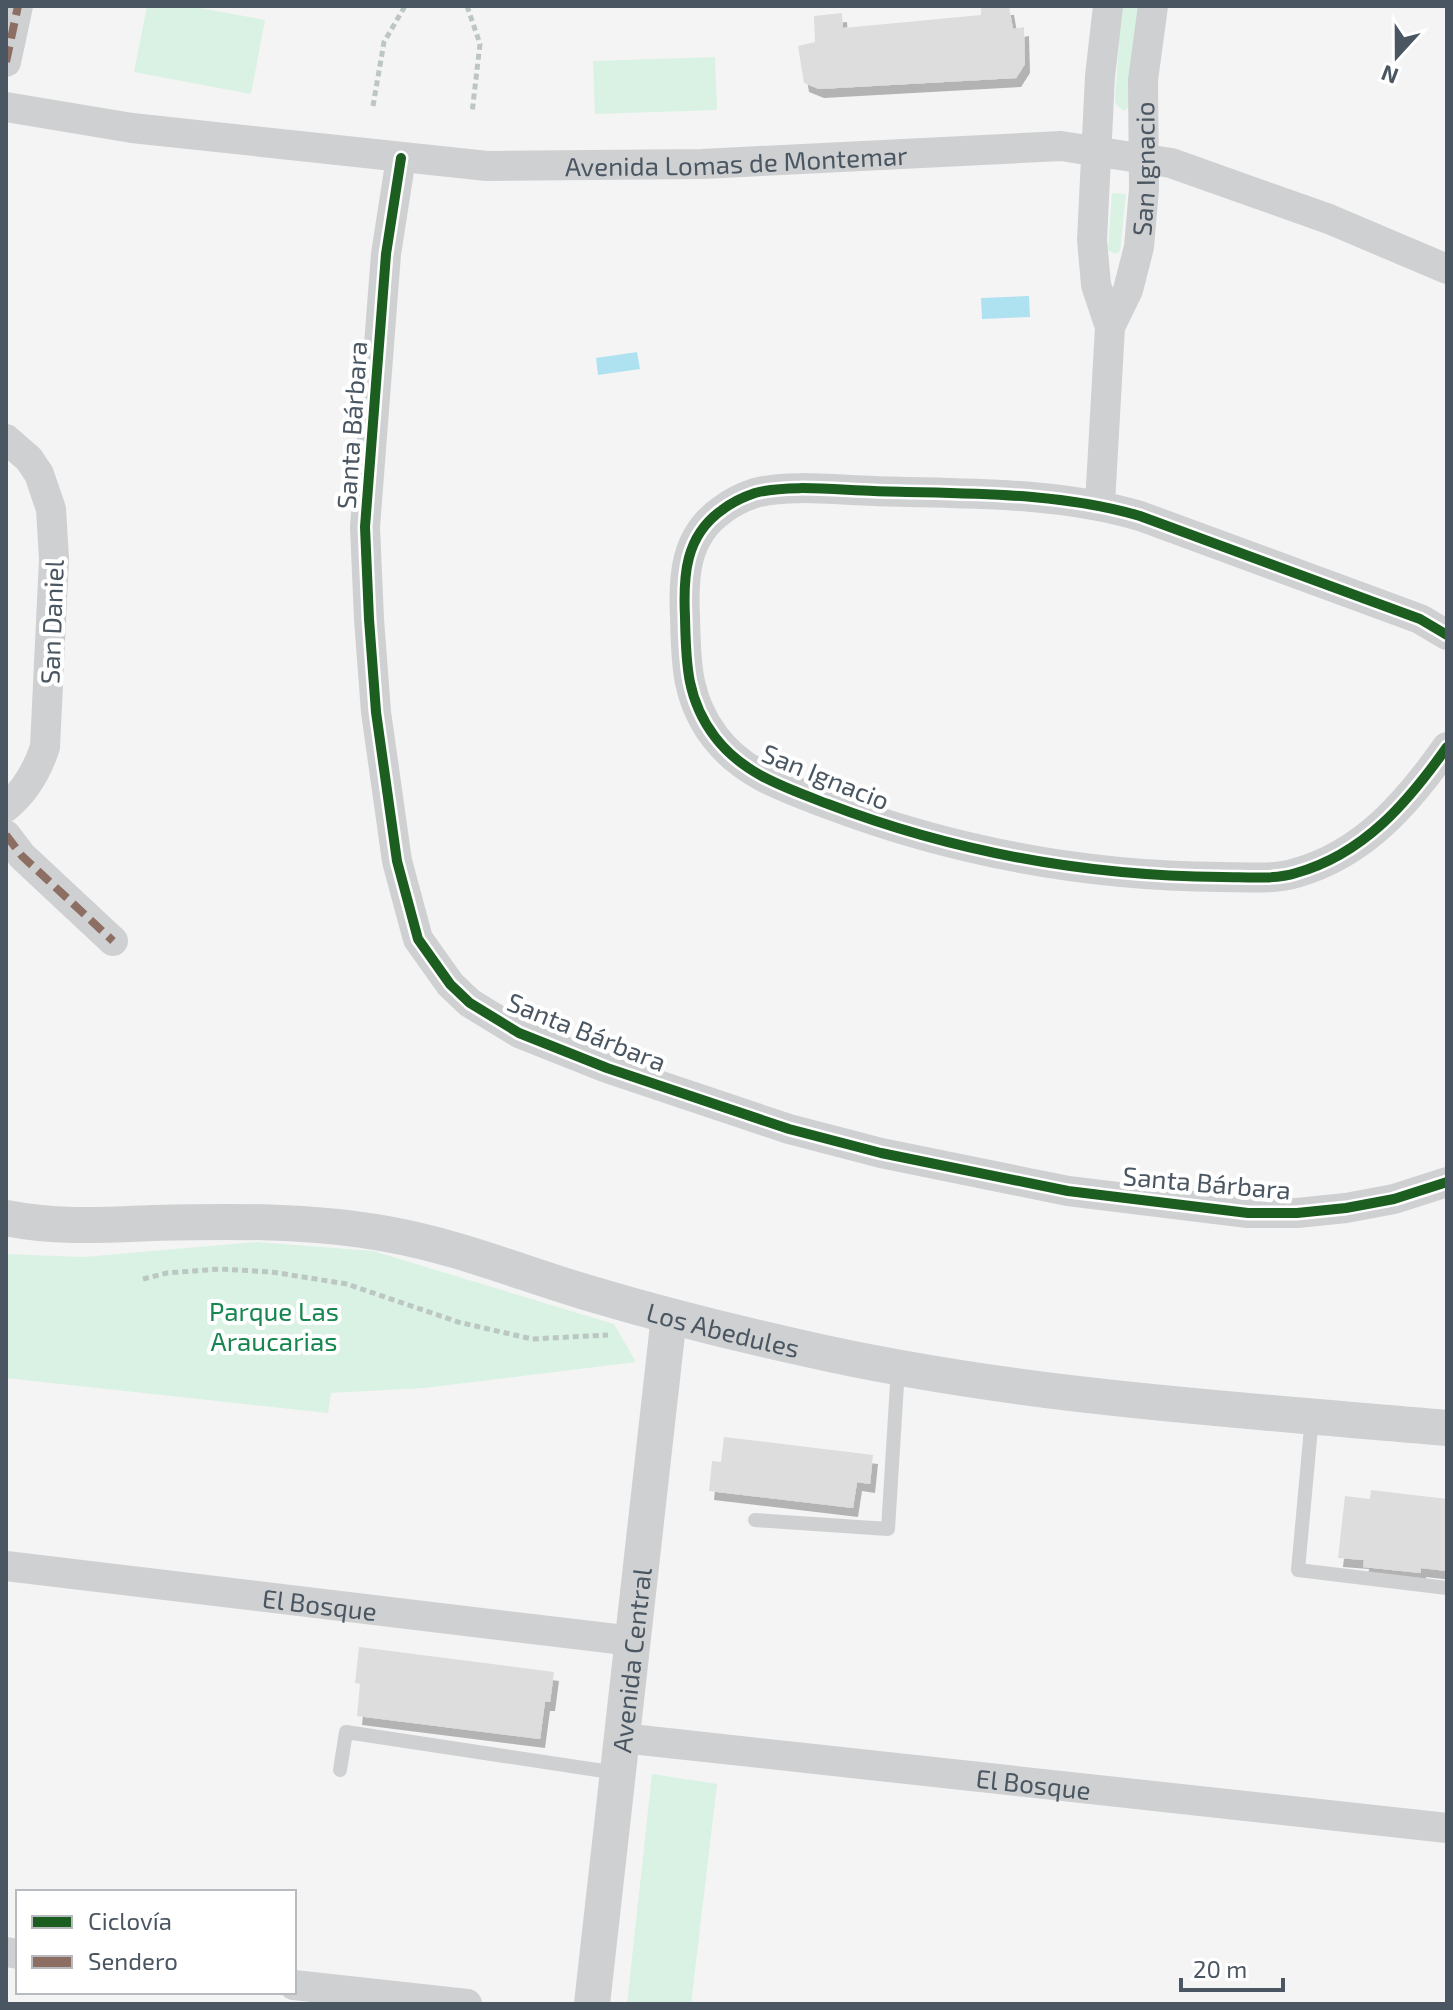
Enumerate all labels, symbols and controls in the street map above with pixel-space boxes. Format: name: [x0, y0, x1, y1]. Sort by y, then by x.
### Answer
north arrow: [1357, 16, 1437, 96]
text: N: [1377, 61, 1402, 91]
street label: San Ignacio: [1125, 101, 1160, 237]
street label: Avenida Lomas de Montemar: [565, 138, 908, 181]
street label: Santa Bárbara: [330, 340, 372, 510]
street label: San Daniel: [33, 559, 69, 685]
street label: San Ignacio: [758, 736, 894, 816]
street label: Santa Bárbara: [503, 985, 671, 1077]
street label: Santa Bárbara: [1122, 1159, 1292, 1205]
park label: Parque Las Araucarias: [209, 1295, 339, 1356]
street label: Los Abedules: [644, 1295, 803, 1362]
street label: Avenida Central: [605, 1566, 656, 1754]
street label: El Bosque: [261, 1581, 379, 1626]
street label: El Bosque: [975, 1761, 1093, 1805]
legend: [16, 1890, 296, 1994]
text: Ciclovía: [88, 1906, 172, 1935]
scale bar: [1181, 1942, 1283, 1992]
text: Sendero: [88, 1946, 178, 1975]
text: 20 m: [1193, 1954, 1247, 1983]

